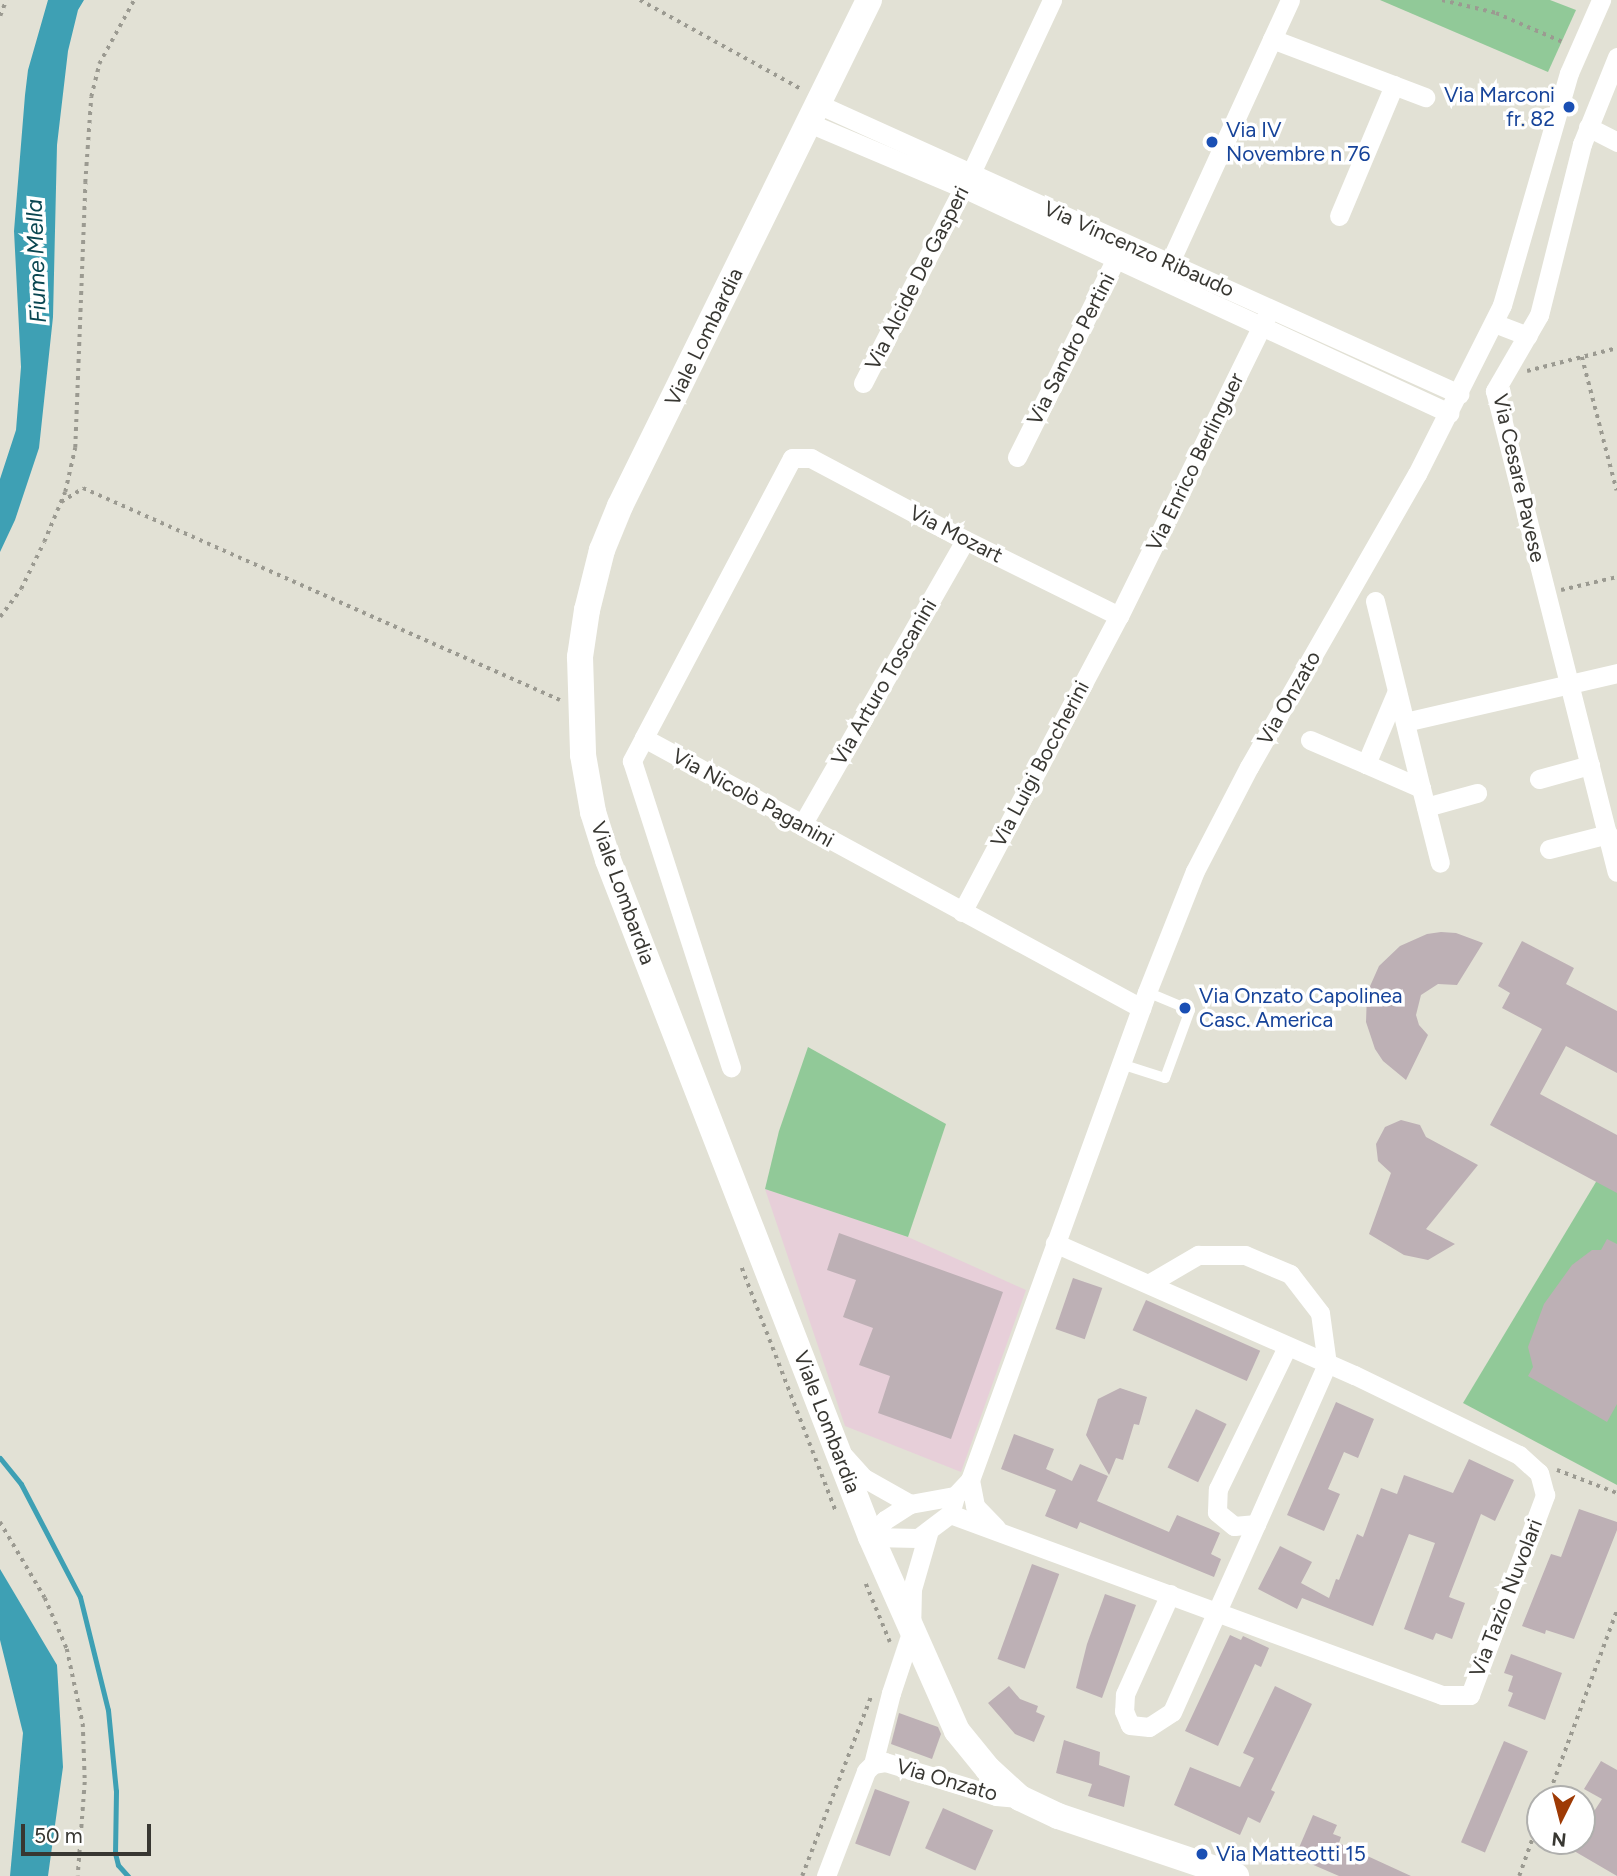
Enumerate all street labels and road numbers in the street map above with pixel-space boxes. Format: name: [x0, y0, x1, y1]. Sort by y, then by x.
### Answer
street label: Via Alcide De Gasperi: [860, 182, 974, 374]
street label: Via Vincenzo Ribaudo: [1040, 196, 1238, 302]
street label: Viale Lombardia: [660, 264, 748, 410]
street label: Via Sandro Pertini: [1022, 269, 1120, 429]
street label: Via Enrico Berlinguer: [1141, 369, 1249, 555]
street label: Via Cesare Pavese: [1487, 391, 1551, 565]
street label: Via Mozart: [905, 500, 1007, 568]
street label: Via Arturo Toscanini: [826, 594, 942, 770]
street label: Via Onzato: [1252, 646, 1326, 750]
street label: Via Luigi Boccherini: [986, 677, 1094, 851]
street label: Via Nicolò Paganini: [668, 743, 838, 853]
street label: Viale Lombardia: [585, 818, 661, 968]
street label: Viale Lombardia: [788, 1347, 866, 1497]
street label: Via Tazio Nuvolari: [1464, 1516, 1548, 1680]
street label: Via Onzato: [893, 1753, 1001, 1807]

